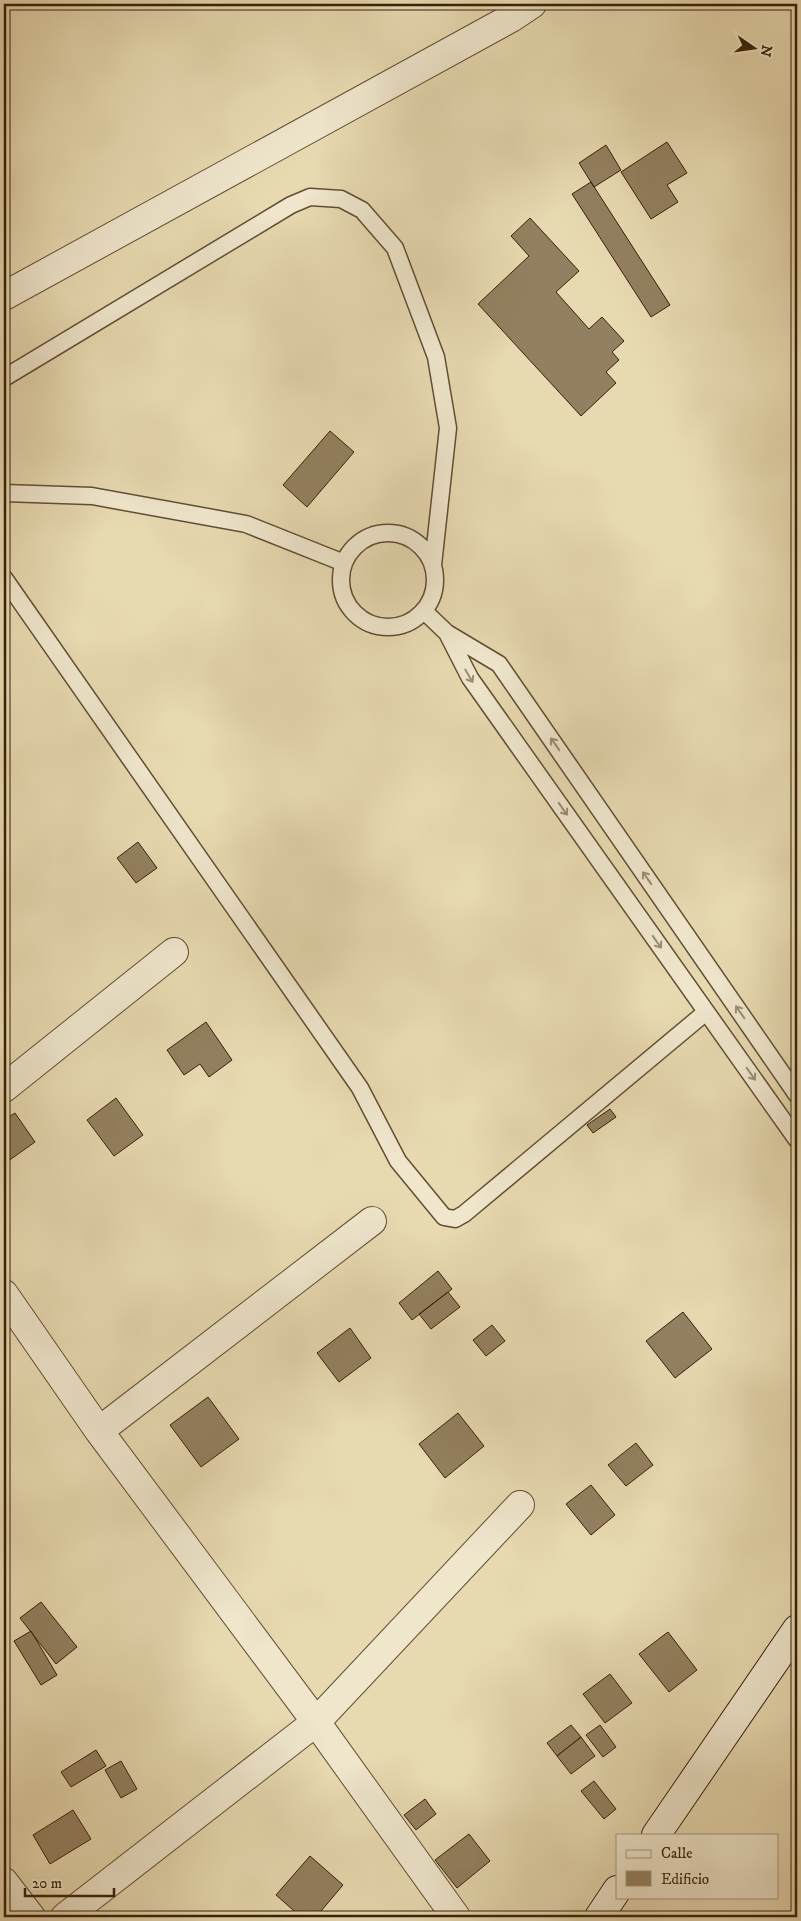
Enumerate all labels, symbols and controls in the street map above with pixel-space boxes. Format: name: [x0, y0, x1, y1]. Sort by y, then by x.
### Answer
north arrow: [728, 22, 778, 72]
text: N: [756, 43, 776, 59]
one-way arrow: [465, 669, 475, 683]
one-way arrow: [550, 738, 560, 752]
one-way arrow: [558, 802, 568, 816]
one-way arrow: [642, 871, 652, 885]
one-way arrow: [652, 935, 662, 949]
one-way arrow: [735, 1005, 745, 1019]
one-way arrow: [746, 1067, 756, 1081]
legend: [616, 1834, 778, 1898]
text: Calle: [661, 1844, 693, 1863]
scale bar: [25, 1866, 114, 1898]
text: Edificio: [661, 1870, 709, 1889]
text: 20 m: [32, 1874, 62, 1893]

